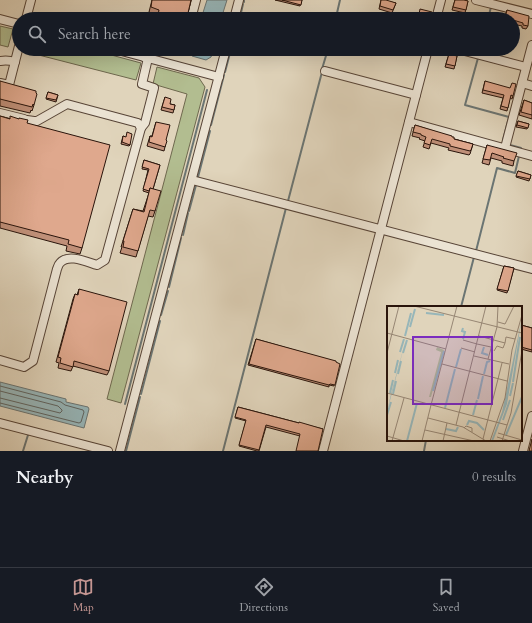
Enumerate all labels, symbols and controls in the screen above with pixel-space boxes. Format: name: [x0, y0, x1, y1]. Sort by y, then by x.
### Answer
search box: [12, 12, 520, 56]
icon: search: [26, 23, 48, 45]
text: Search here: [58, 24, 131, 44]
inset map: [387, 306, 522, 441]
text: Nearby: [16, 466, 73, 489]
text: 0 results: [472, 468, 516, 486]
tab: Map: [72, 576, 94, 615]
tab: Directions: [239, 576, 288, 615]
tab: Saved: [433, 576, 460, 615]

